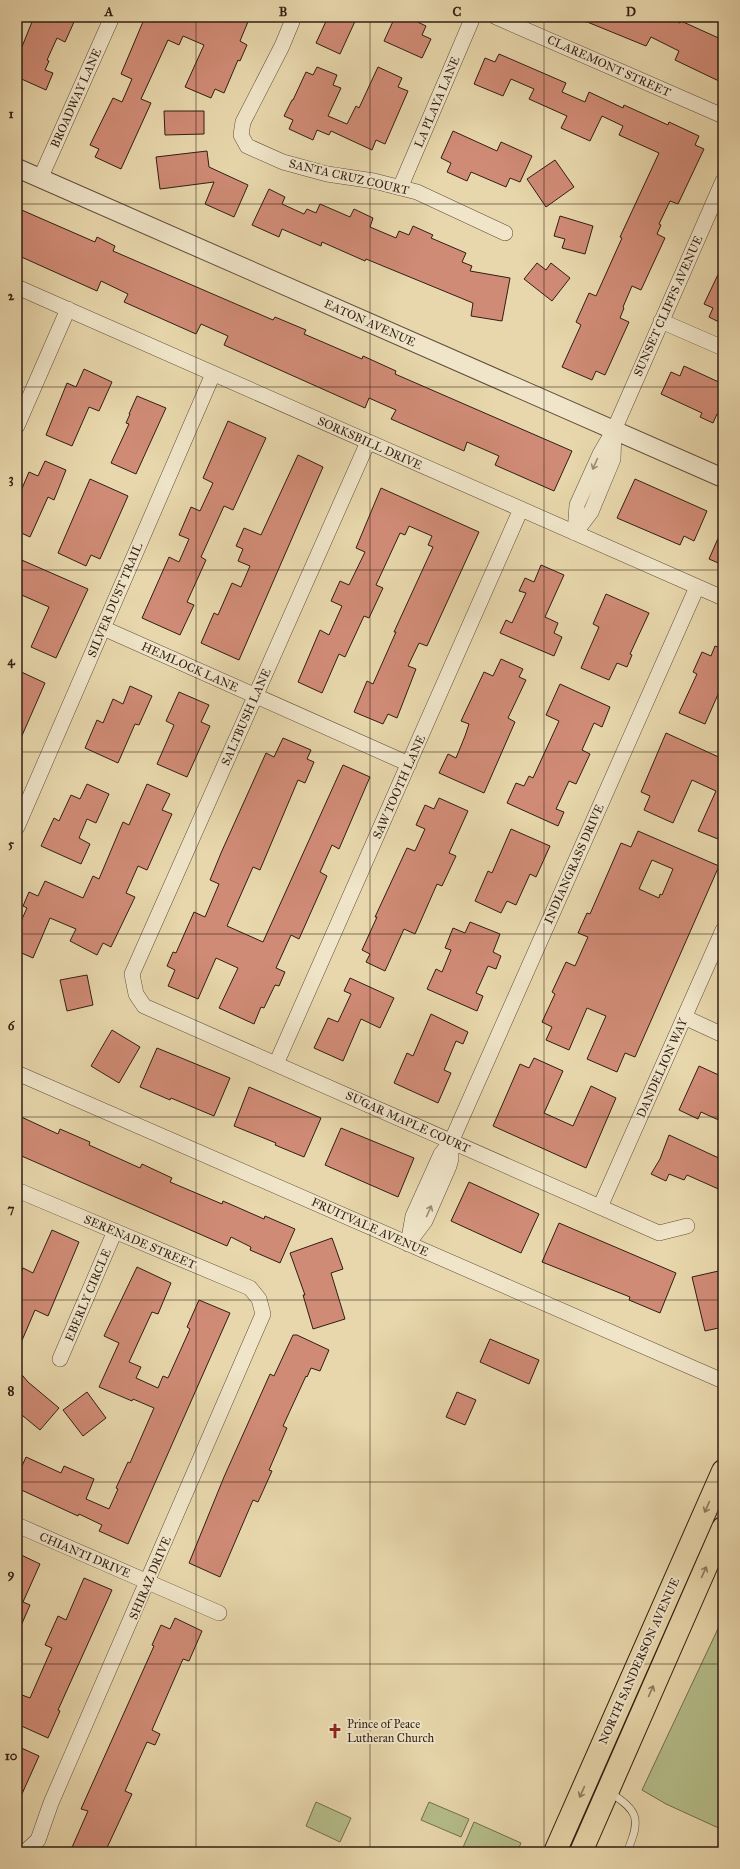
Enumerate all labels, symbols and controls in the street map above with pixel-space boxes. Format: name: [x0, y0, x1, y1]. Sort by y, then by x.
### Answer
text: A: [104, 4, 114, 20]
text: B: [279, 4, 288, 20]
text: C: [453, 4, 462, 20]
text: D: [626, 4, 636, 20]
street label: CLAREMONT STREET: [545, 32, 673, 100]
street label: BROADWAY LANE: [48, 46, 104, 150]
street label: LA PLAYA LANE: [411, 54, 463, 150]
text: 1: [8, 106, 14, 122]
street label: SANTA CRUZ COURT: [288, 156, 410, 198]
street label: SUNSET CLIFFS AVENUE: [631, 233, 706, 379]
text: 2: [8, 288, 15, 304]
street label: EATON AVENUE: [322, 297, 418, 350]
street label: SORKSBILL DRIVE: [316, 414, 425, 473]
one-way arrow: [591, 458, 598, 470]
text: 3: [8, 471, 14, 487]
street label: SILVER DUST TRAIL: [85, 541, 146, 659]
street label: HEMLOCK LANE: [139, 639, 241, 695]
text: 4: [7, 653, 15, 669]
street label: SALTBUSH LANE: [218, 666, 274, 768]
street label: SAW TOOTH LANE: [370, 733, 428, 841]
street label: INDIANGRASS DRIVE: [541, 802, 607, 926]
text: 5: [8, 836, 15, 852]
street label: DANDELION WAY: [634, 1016, 690, 1120]
text: 6: [8, 1018, 16, 1034]
street label: SUGAR MAPLE COURT: [344, 1088, 472, 1156]
street label: FRUITVALE AVENUE: [309, 1195, 431, 1259]
text: 7: [8, 1201, 15, 1217]
one-way arrow: [426, 1205, 433, 1217]
street label: SERENADE STREET: [82, 1212, 198, 1272]
street label: EBERLY CIRCLE: [62, 1246, 114, 1343]
text: 8: [8, 1383, 15, 1399]
one-way arrow: [703, 1500, 710, 1512]
street label: CHIANTI DRIVE: [37, 1529, 133, 1581]
street label: SHIRAZ DRIVE: [126, 1534, 174, 1622]
text: 9: [8, 1566, 15, 1582]
one-way arrow: [701, 1566, 708, 1578]
street label: NORTH SANDERSON AVENUE: [596, 1575, 682, 1747]
one-way arrow: [648, 1685, 656, 1697]
place label: Prince of Peace Lutheran Church: [347, 1717, 434, 1745]
church icon: Prince of Peace Lutheran Church: [326, 1722, 344, 1740]
text: 10: [5, 1748, 18, 1764]
one-way arrow: [578, 1786, 585, 1798]

